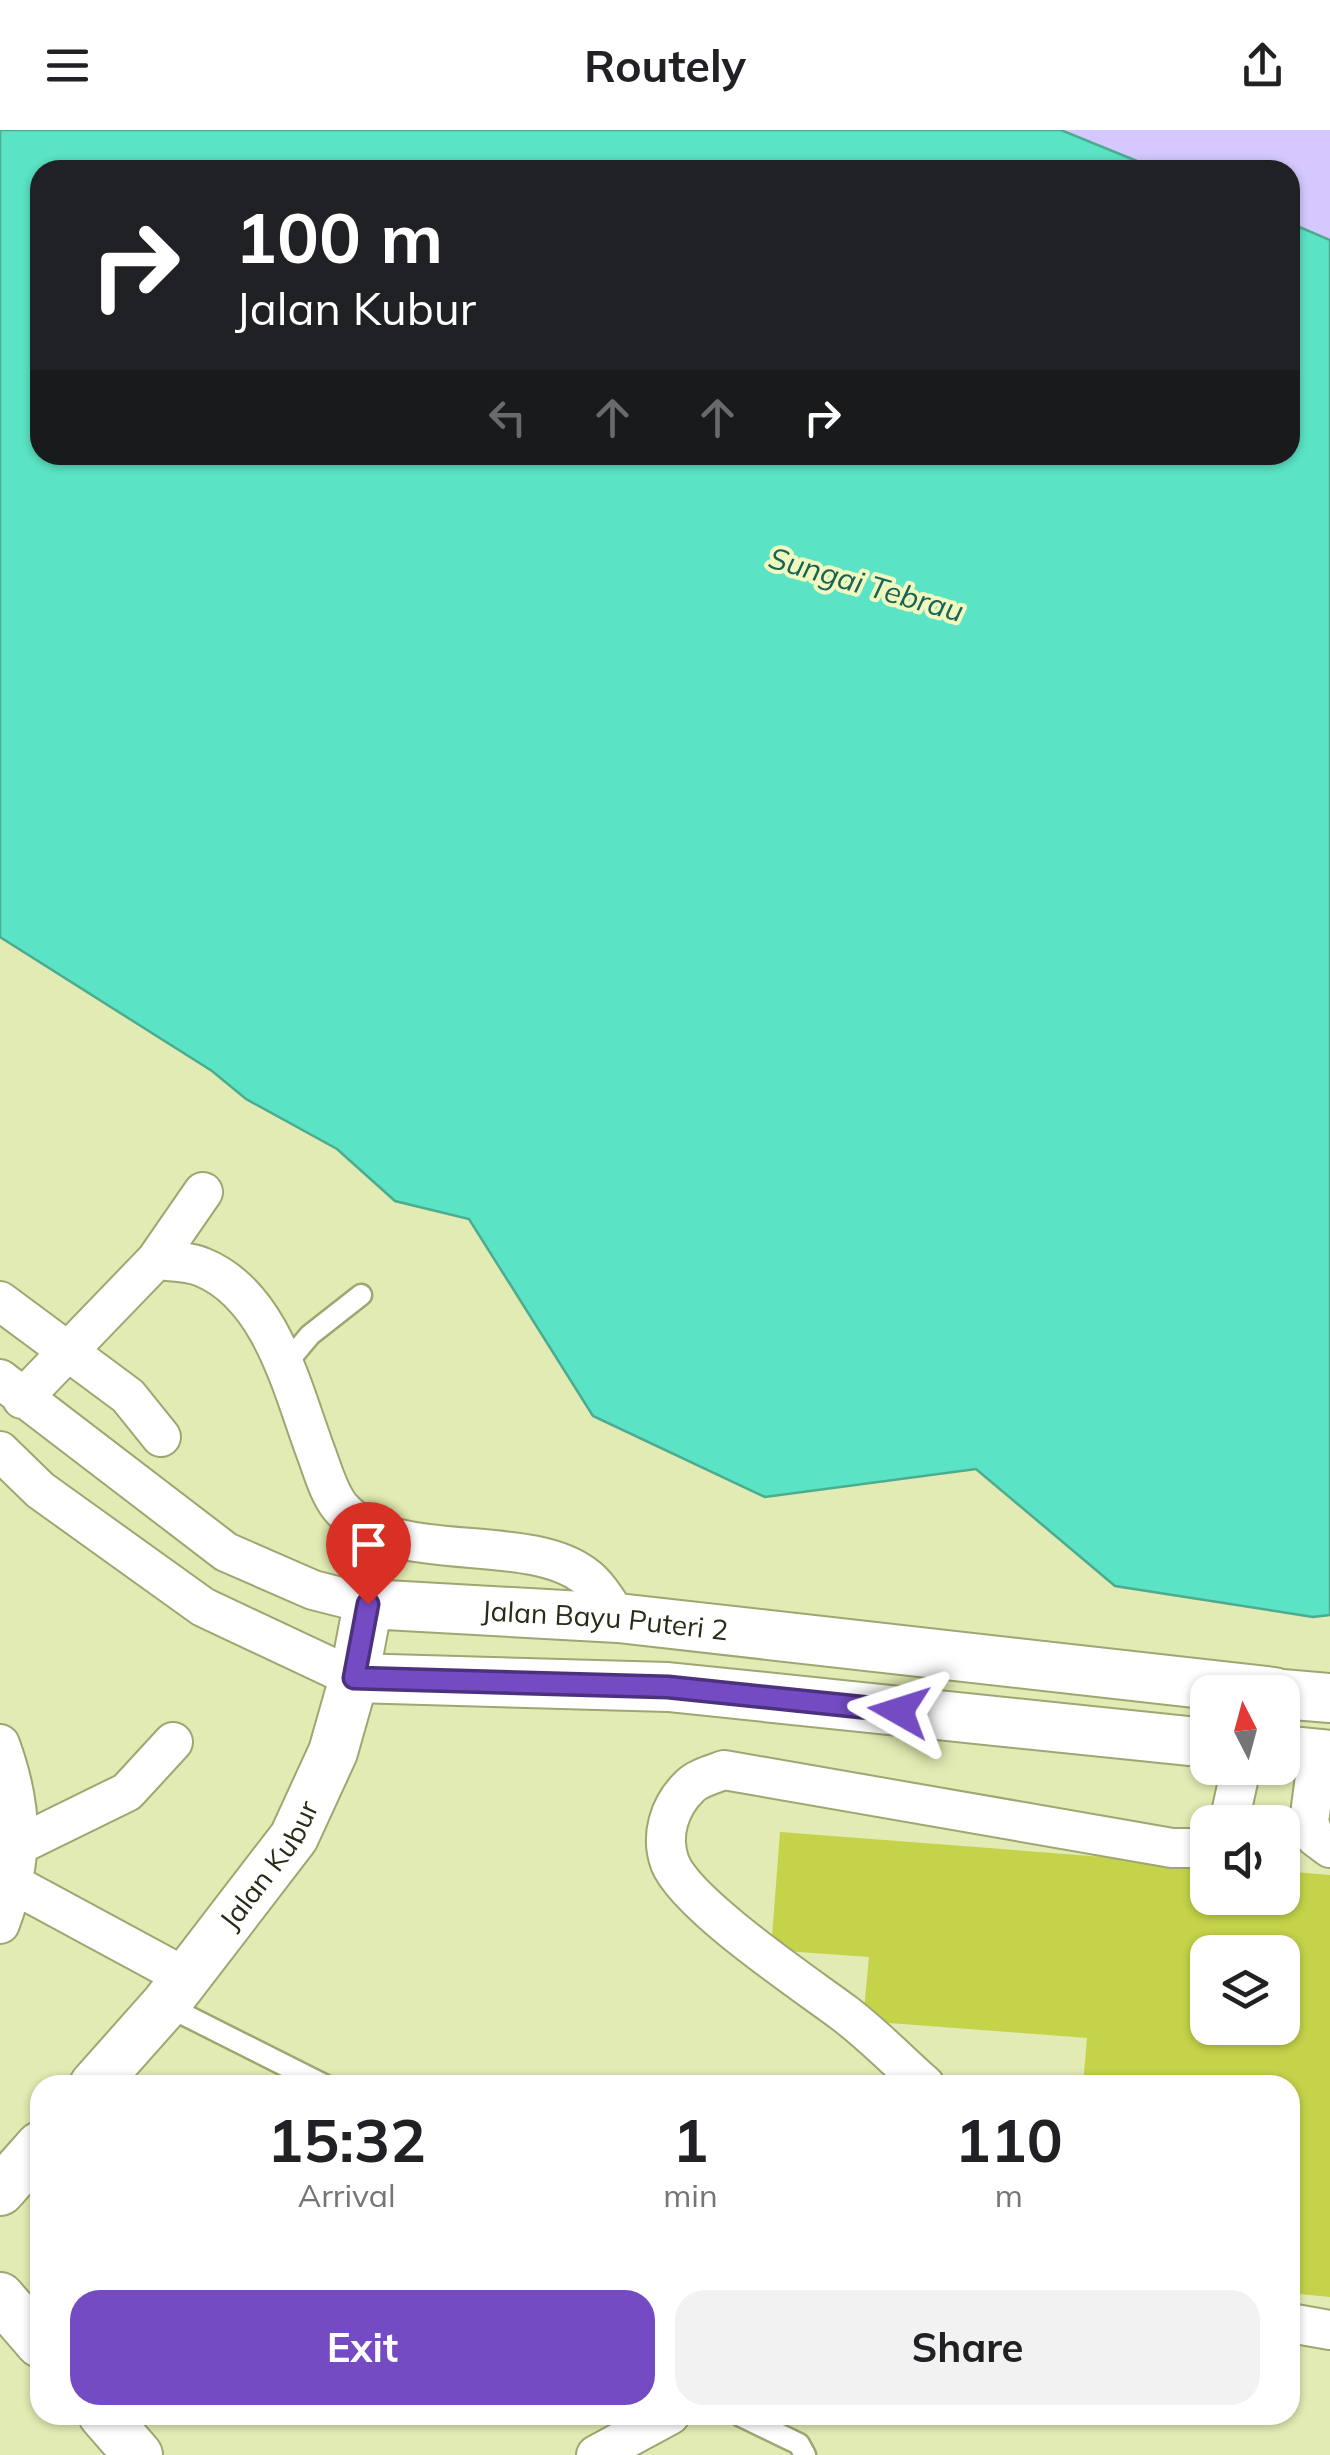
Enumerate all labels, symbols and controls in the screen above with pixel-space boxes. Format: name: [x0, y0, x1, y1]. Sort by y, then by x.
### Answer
text: Routely: [584, 37, 746, 93]
icon: menu: [40, 38, 95, 93]
icon: share: [1235, 38, 1290, 93]
text: 100 m: [235, 193, 443, 281]
icon: right: [70, 200, 200, 330]
text: Jalan Kubur: [235, 280, 476, 336]
icon: left: [480, 390, 535, 445]
icon: ahead: [585, 390, 640, 445]
icon: ahead: [690, 390, 745, 445]
icon: right: [795, 390, 850, 445]
water label: Sungai Tebrau: [765, 538, 968, 630]
pin: [326, 1502, 411, 1605]
icon: arrive: [341, 1517, 396, 1572]
street label: Jalan Bayu Puteri 2: [481, 1592, 730, 1647]
position arrow: [847, 1659, 951, 1763]
north arrow: [1190, 1675, 1300, 1785]
map controls: [1190, 1675, 1300, 2045]
street label: Jalan Kubur: [212, 1794, 326, 1936]
button: sound: [1190, 1805, 1300, 1915]
button: layers: [1190, 1935, 1300, 2045]
text: 15:32: [267, 2102, 426, 2177]
text: 1: [672, 2102, 708, 2177]
text: 110: [955, 2102, 1063, 2177]
text: Arrival: [298, 2175, 396, 2215]
text: min: [663, 2175, 718, 2215]
text: m: [995, 2175, 1023, 2215]
button: Exit: [70, 2290, 655, 2405]
button: Share: [675, 2290, 1260, 2405]

